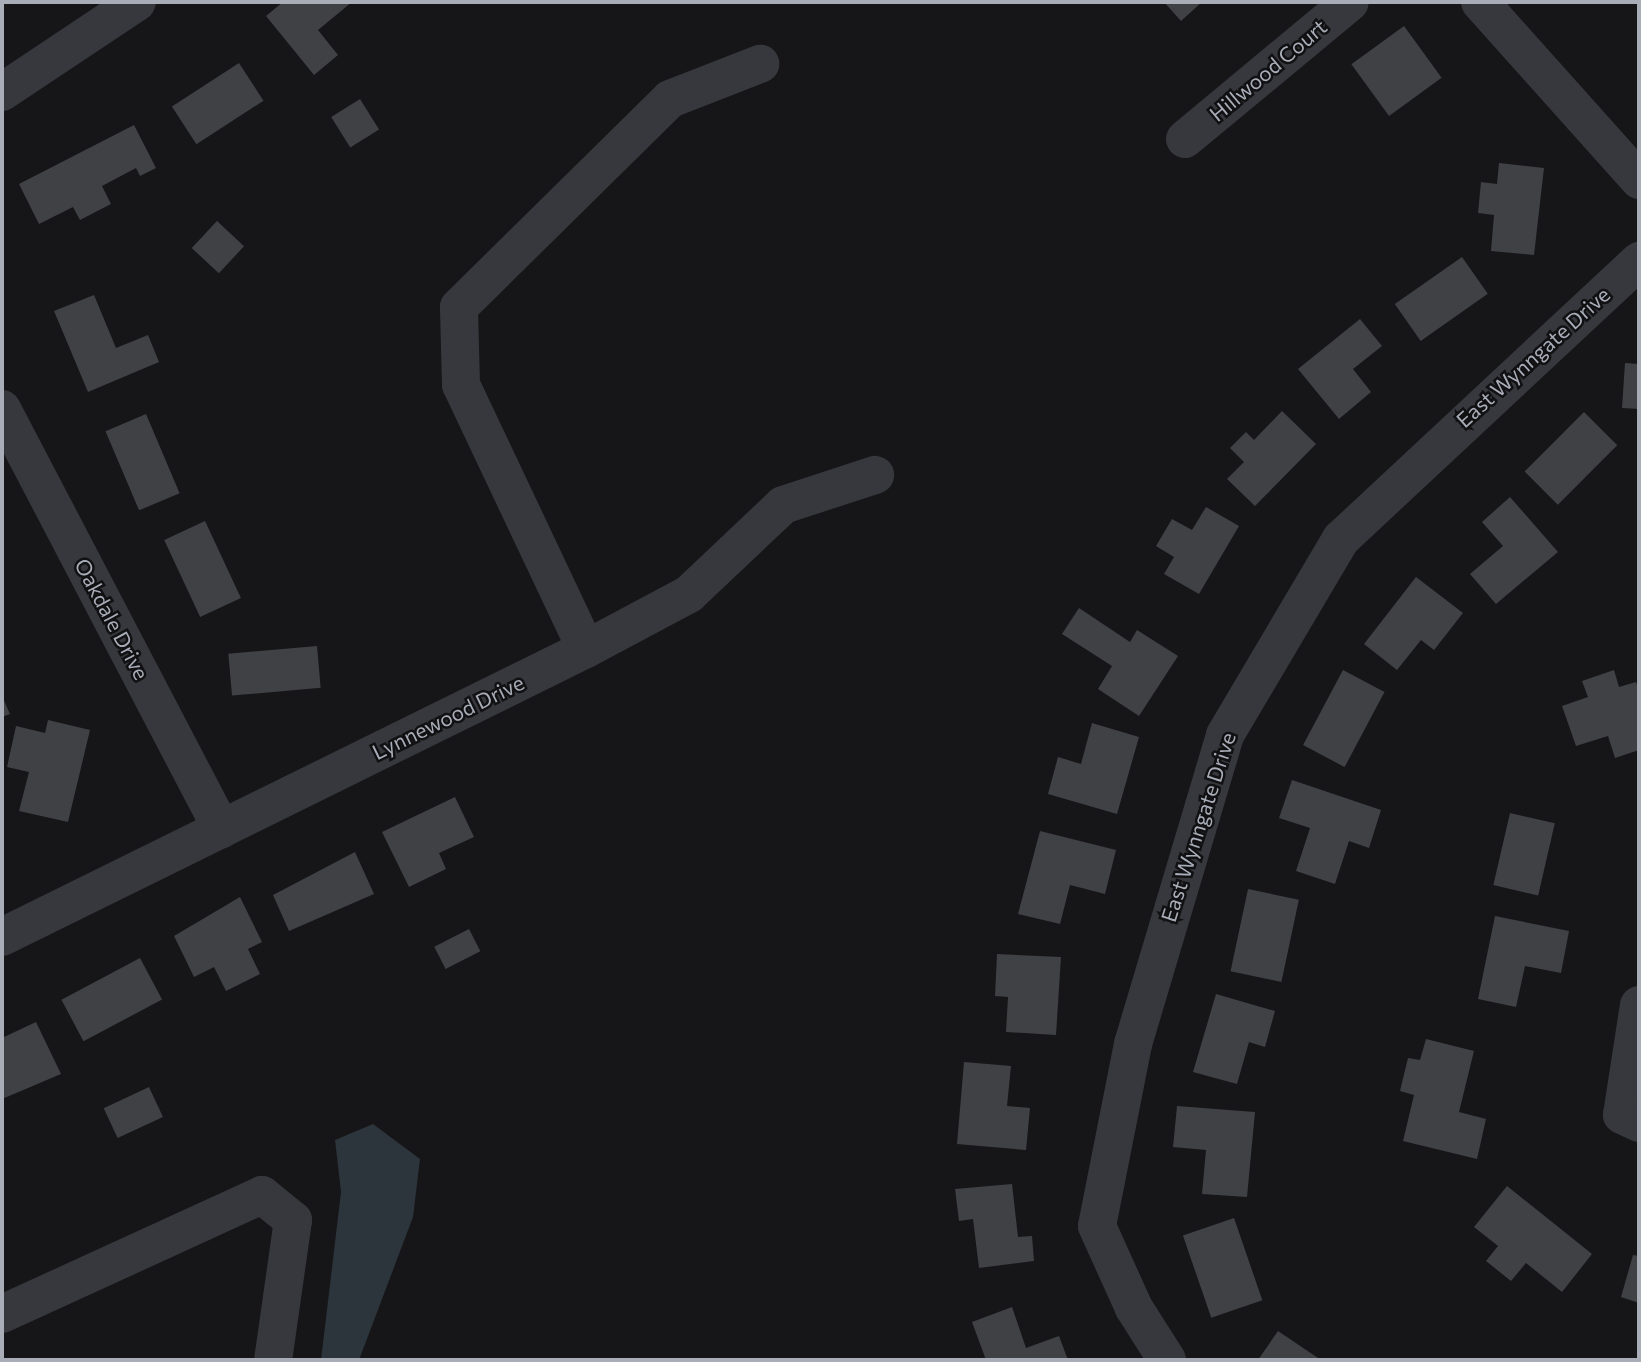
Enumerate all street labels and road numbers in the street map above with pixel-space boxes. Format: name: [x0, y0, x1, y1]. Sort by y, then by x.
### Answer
street label: Hillwood Court: [1204, 14, 1332, 126]
street label: East Wynngate Drive: [1451, 281, 1615, 433]
street label: Oakdale Drive: [70, 554, 154, 684]
street label: Lynnewood Drive: [368, 669, 528, 765]
street label: East Wynngate Drive: [1155, 729, 1241, 925]

